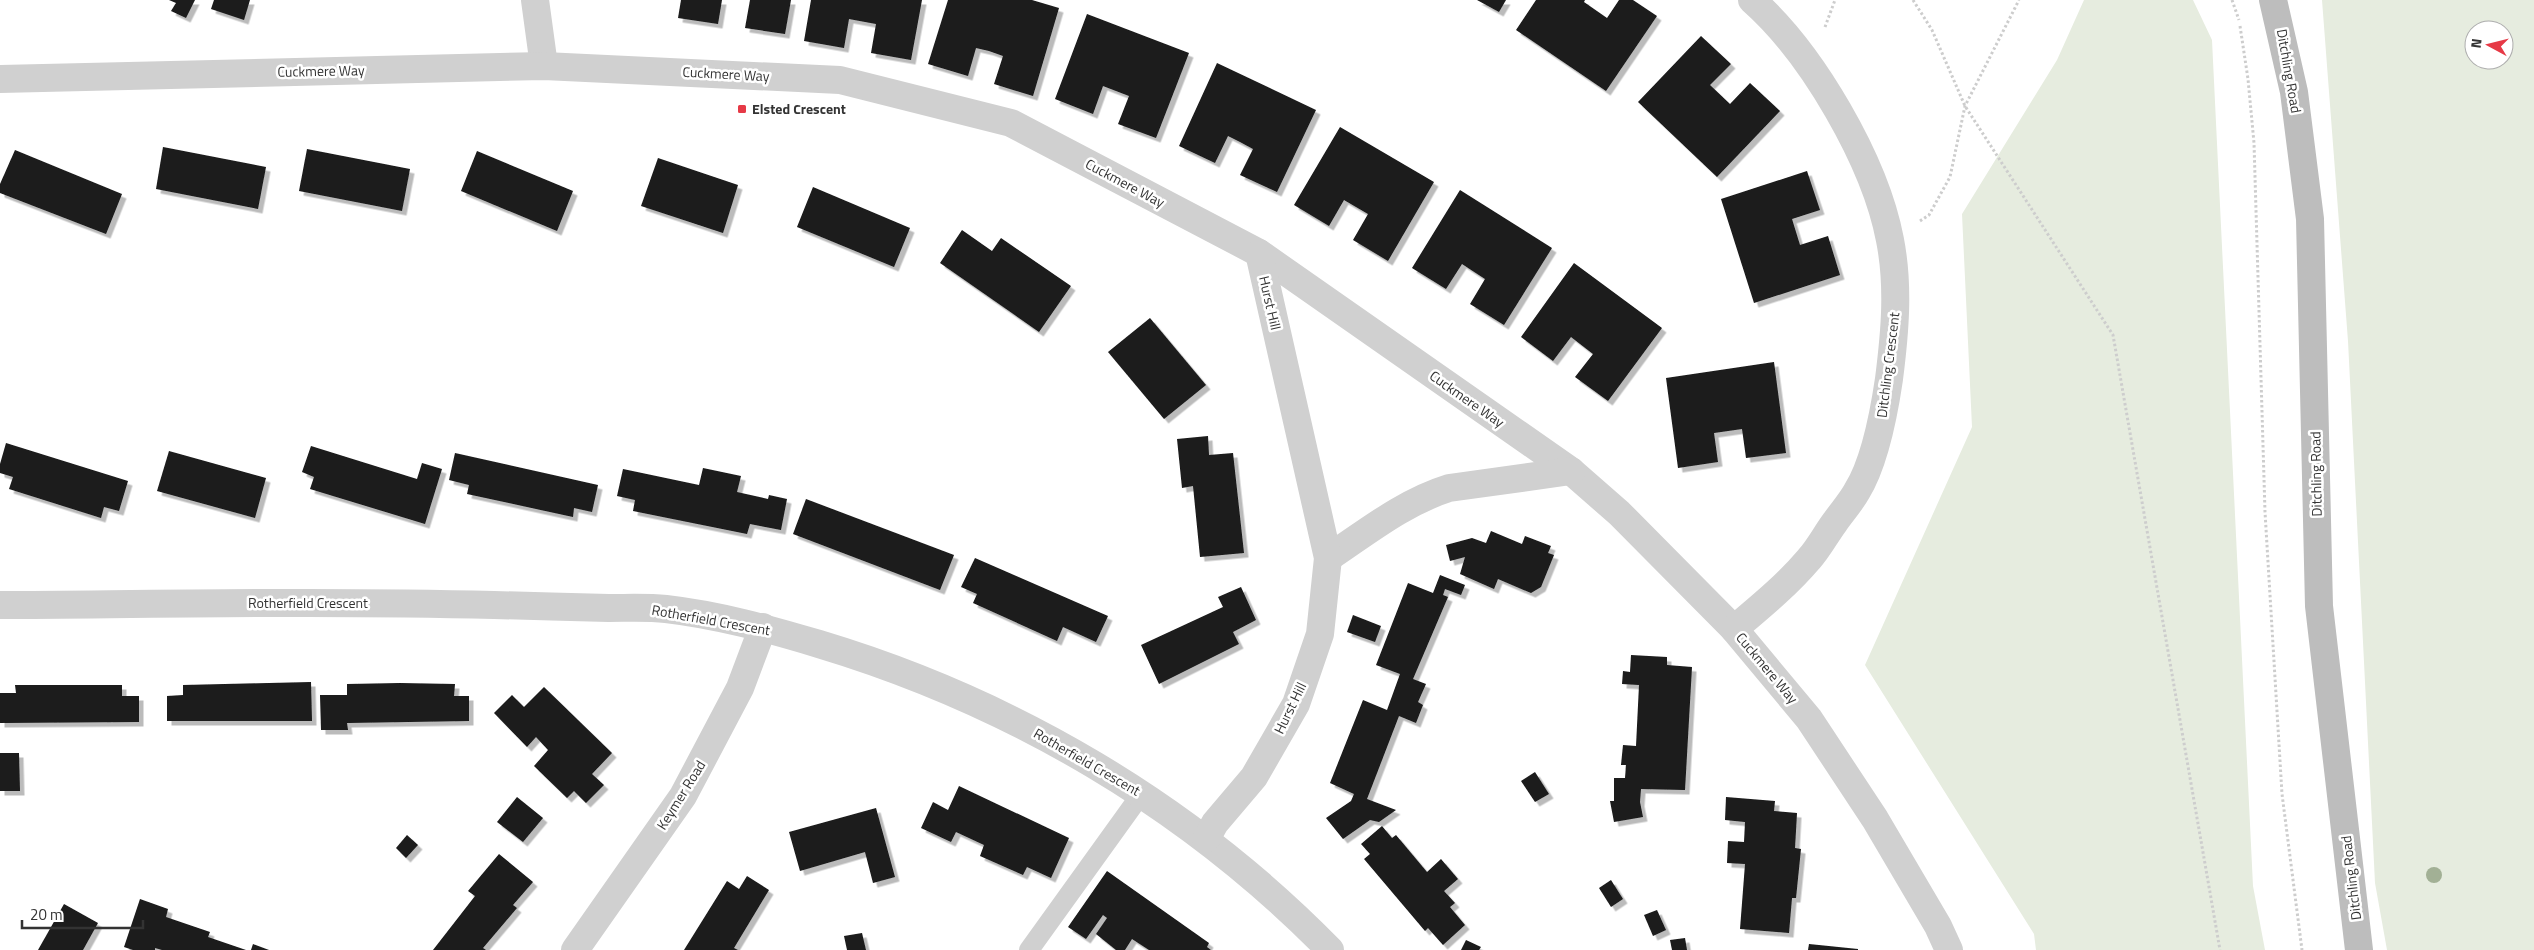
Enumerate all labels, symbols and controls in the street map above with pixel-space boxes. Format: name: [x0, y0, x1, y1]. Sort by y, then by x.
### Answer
north arrow: [2464, 20, 2514, 70]
street label: Ditchling Road: [2272, 27, 2307, 115]
text: N: [2465, 37, 2487, 49]
street label: Cuckmere Way: [277, 59, 365, 82]
street label: Cuckmere Way: [682, 61, 770, 86]
place label: Elsted Crescent: [752, 98, 846, 119]
marker: Elsted Crescent: [736, 103, 748, 115]
street label: Cuckmere Way: [1082, 153, 1169, 212]
street label: Hurst Hill: [1254, 274, 1287, 332]
street label: Ditchling Crescent: [1871, 311, 1904, 419]
street label: Cuckmere Way: [1426, 365, 1509, 432]
street label: Ditchling Road: [2304, 431, 2327, 517]
street label: Rotherfield Crescent: [248, 592, 368, 613]
street label: Rotherfield Crescent: [650, 599, 772, 640]
street label: Cuckmere Way: [1731, 628, 1804, 708]
street label: Hurst Hill: [1268, 678, 1311, 737]
street label: Rotherfield Crescent: [1030, 722, 1145, 801]
street label: Keymer Road: [651, 756, 710, 834]
street label: Ditchling Road: [2335, 835, 2366, 922]
scale bar: [22, 898, 144, 930]
text: 20 m: [30, 903, 63, 926]

